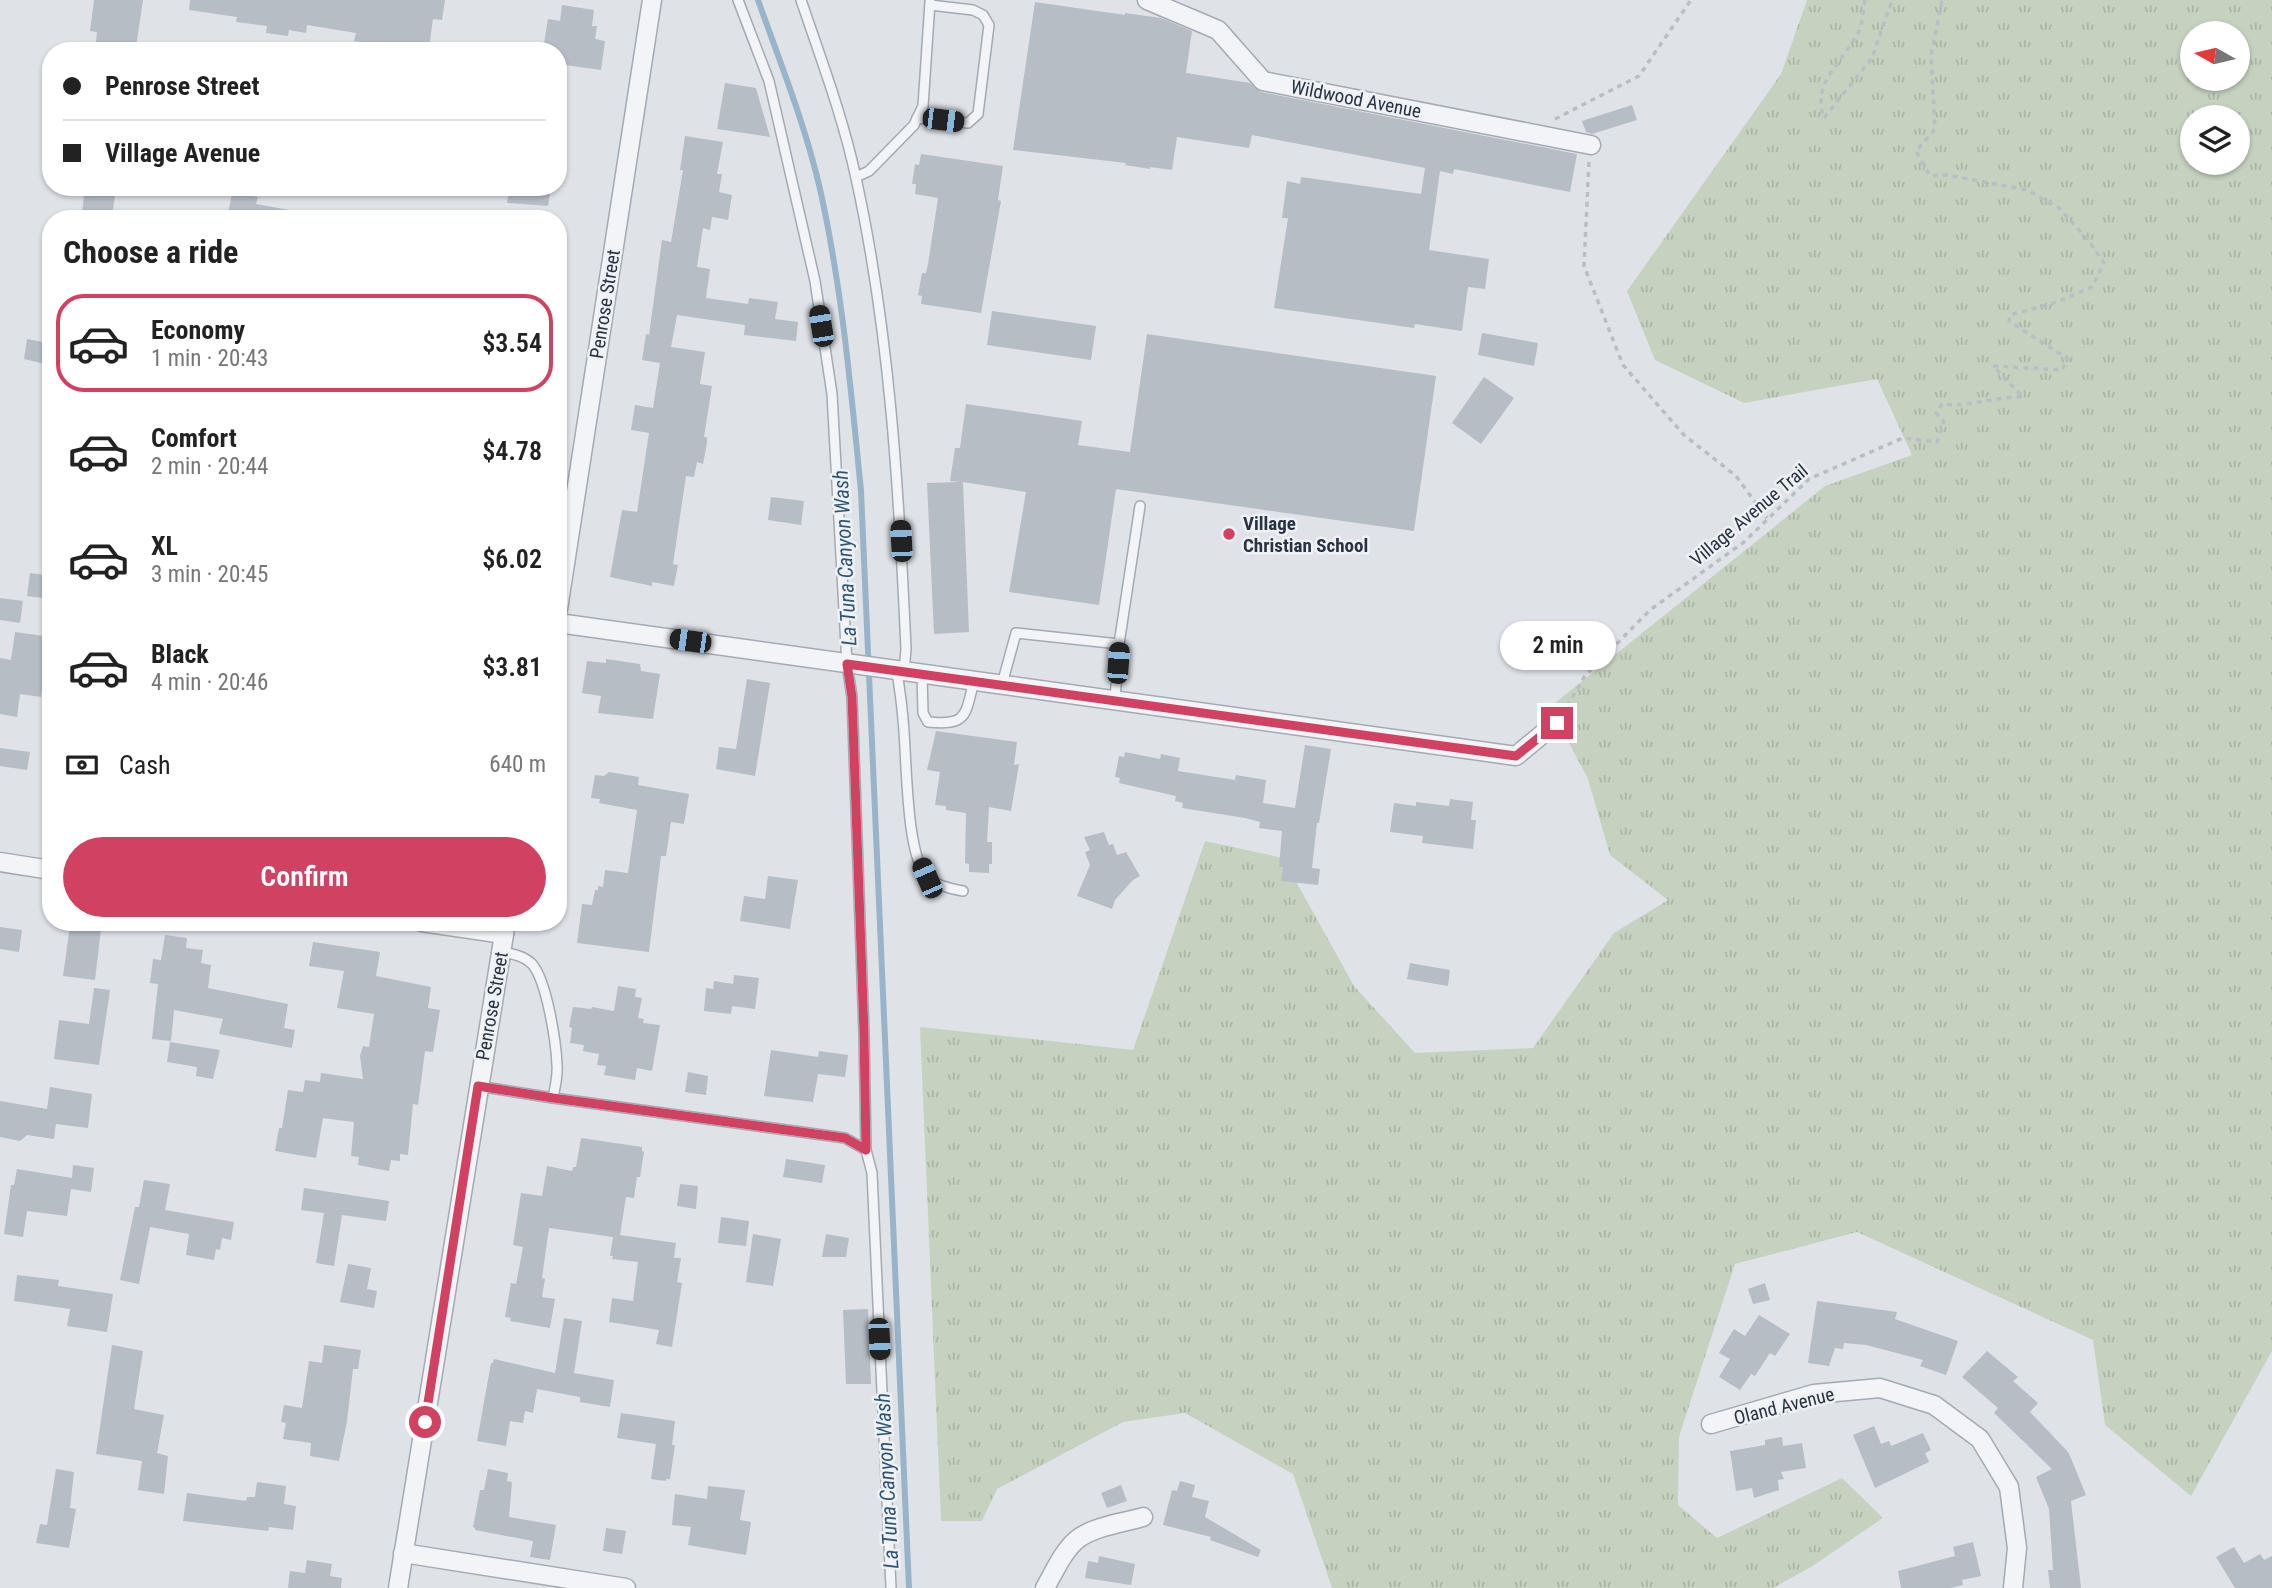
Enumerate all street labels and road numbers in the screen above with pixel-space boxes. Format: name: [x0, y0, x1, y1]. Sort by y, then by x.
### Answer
street label: Wildwood Avenue: [1289, 75, 1423, 123]
street label: Penrose Street: [585, 248, 625, 360]
street label: Village Avenue Trail: [1685, 459, 1813, 571]
street label: Penrose Street: [471, 950, 513, 1062]
street label: Oland Avenue: [1731, 1382, 1837, 1430]

